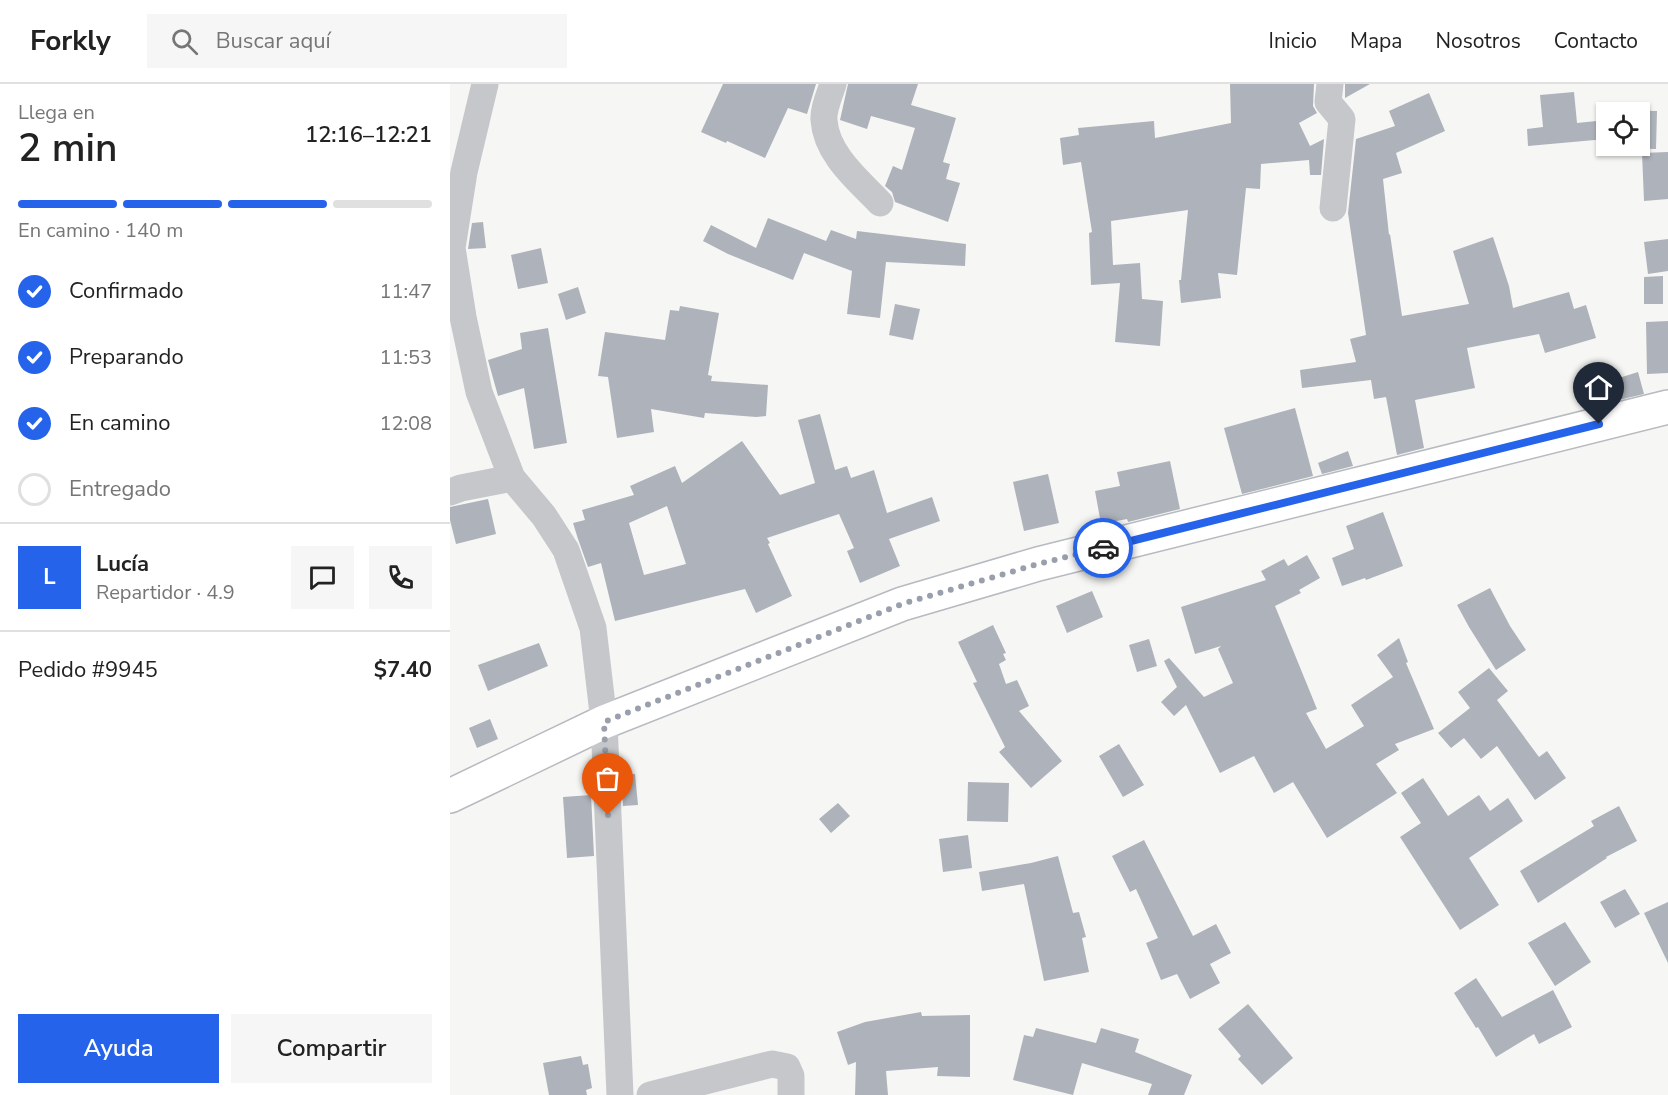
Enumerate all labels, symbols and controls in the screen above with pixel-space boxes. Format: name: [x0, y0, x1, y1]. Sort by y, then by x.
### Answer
search box: [147, 14, 567, 68]
text: Forkly: [30, 22, 111, 60]
icon: search: [168, 25, 201, 58]
text: Buscar aquí: [216, 26, 331, 56]
text: Inicio: [1269, 27, 1317, 55]
text: Mapa: [1350, 27, 1402, 55]
text: Nosotros: [1435, 27, 1521, 55]
text: Contacto: [1554, 27, 1638, 55]
text: Llega en: [18, 99, 95, 126]
map controls: [1596, 102, 1650, 156]
button: locate: [1596, 102, 1650, 156]
text: 12:16–12:21: [305, 120, 432, 150]
text: 2 min: [18, 122, 117, 175]
text: En camino · 140 m: [18, 217, 183, 244]
icon: check: [18, 275, 51, 308]
text: Confirmado: [69, 276, 184, 306]
text: 11:47: [379, 278, 432, 305]
icon: check: [18, 341, 51, 374]
text: Preparando: [69, 342, 184, 372]
text: 11:53: [379, 344, 432, 371]
pin: [1573, 362, 1624, 424]
icon: home: [1582, 371, 1615, 404]
icon: check: [18, 407, 51, 440]
text: En camino: [69, 408, 170, 438]
text: 12:08: [379, 410, 432, 437]
text: Entregado: [69, 474, 171, 504]
courier: [1073, 518, 1133, 578]
icon: car: [1087, 532, 1120, 565]
button: chat: [291, 546, 354, 609]
button: phone: [369, 546, 432, 609]
text: Lucía: [96, 549, 149, 579]
text: L: [43, 562, 56, 592]
text: Repartidor · 4.9: [96, 579, 235, 606]
text: Pedido #9945: [18, 655, 158, 685]
text: $7.40: [374, 655, 432, 685]
pin: [582, 753, 633, 815]
icon: bag: [591, 762, 624, 795]
button: Ayuda: [18, 1014, 219, 1083]
button: Compartir: [231, 1014, 432, 1083]

